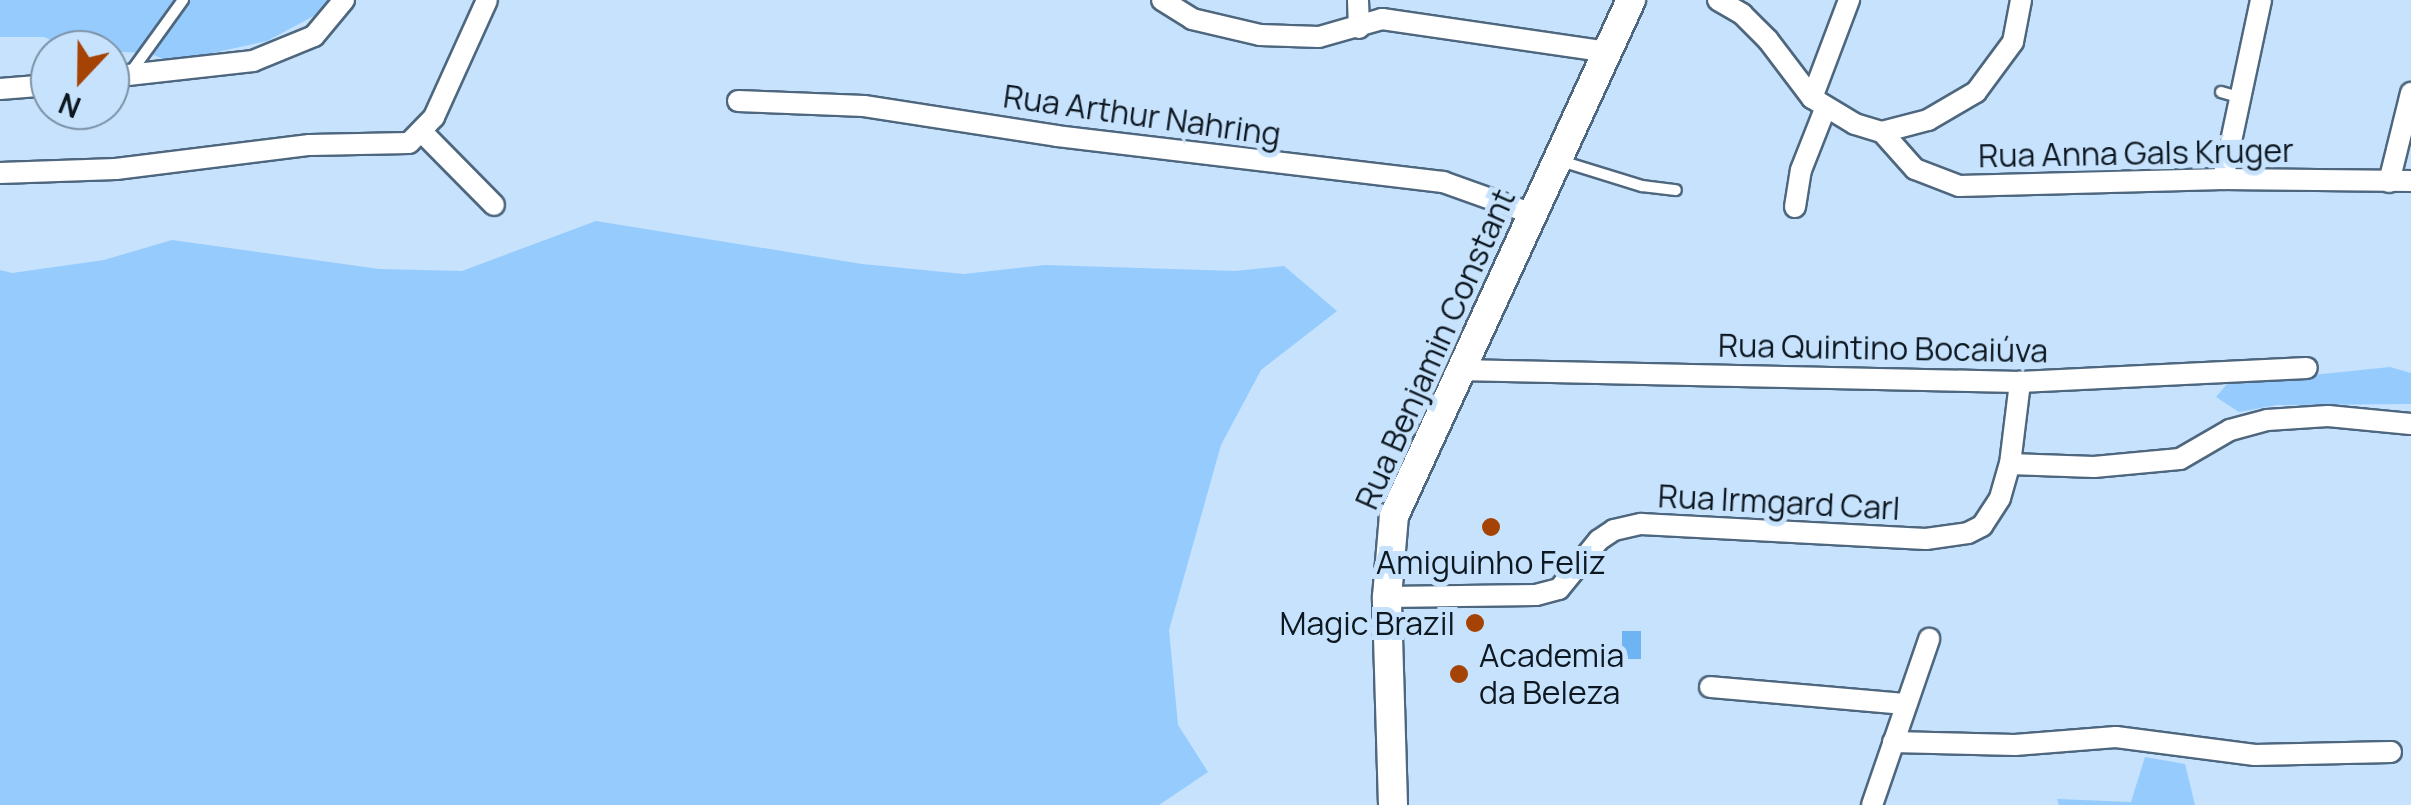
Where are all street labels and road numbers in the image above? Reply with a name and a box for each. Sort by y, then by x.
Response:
street label: Rua Arthur Nahring [1001,77,1283,153]
street label: Rua Anna Gals Kruger [1978,131,2294,175]
street label: Rua Benjamin Constant [1347,183,1523,515]
street label: Rua Quintino Bocaiúva [1718,326,2048,370]
street label: Rua Irmgard Carl [1657,476,1901,528]

